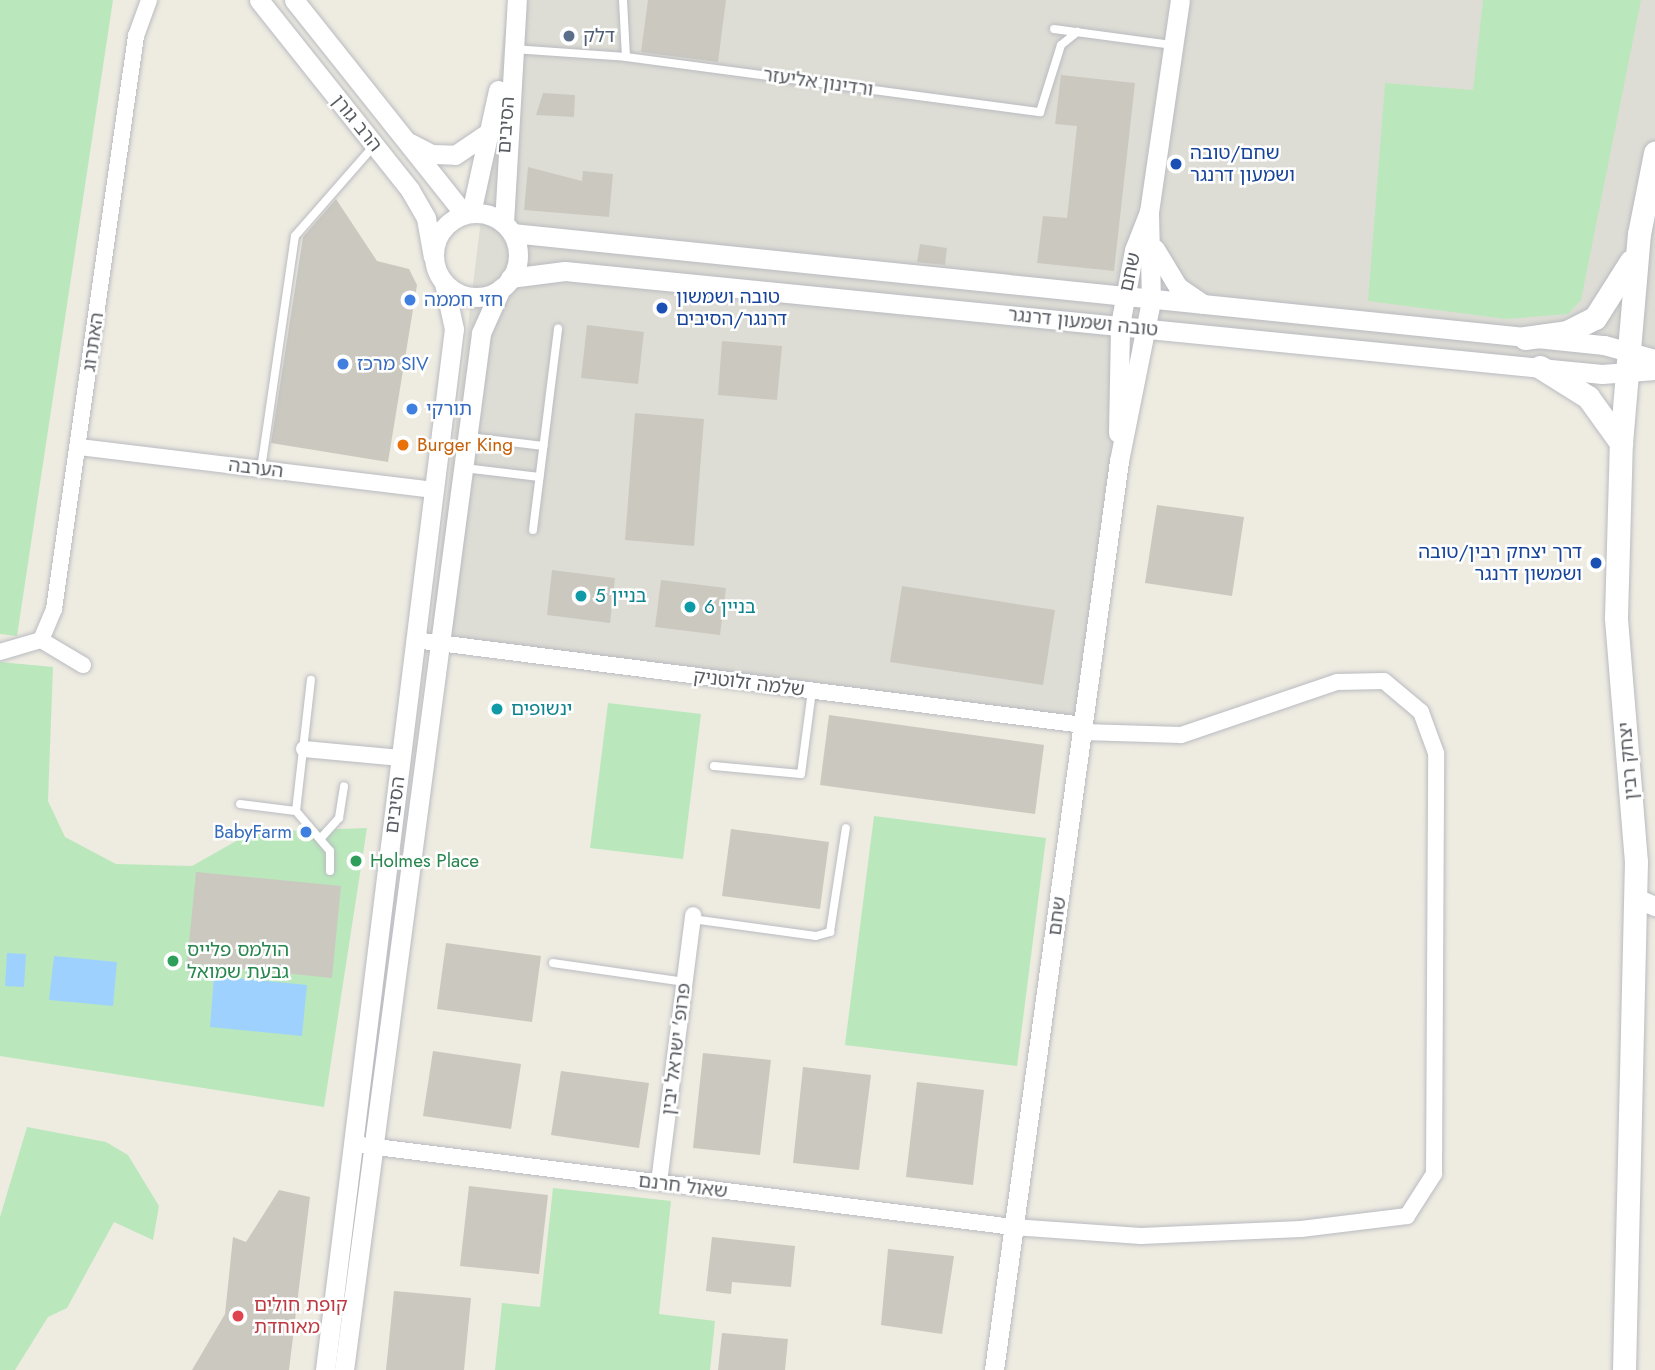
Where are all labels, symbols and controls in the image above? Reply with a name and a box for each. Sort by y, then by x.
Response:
place label: דלק [583,25,615,47]
marker: דלק [561,28,577,44]
street label: ורדינון אליעזר [761,63,875,101]
street label: הרב גורן [327,90,387,156]
street label: הסיבים [493,96,519,154]
place label: שחם/טובה ושמעון דרנגר [1190,142,1295,186]
marker: שחם/טובה ושמעון דרנגר [1168,156,1184,172]
street label: שחם [1115,250,1145,294]
place label: טובה ושמשון דרנגר/הסיבים [676,286,787,330]
place label: חזי חממה [424,289,503,311]
marker: חזי חממה [402,292,418,308]
marker: טובה ושמשון דרנגר/הסיבים [654,300,670,316]
street label: טובה ושמעון דרנגר [1007,303,1159,341]
street label: האתרוג [78,311,108,373]
place label: מרכז SIV [357,353,428,375]
marker: מרכז SIV [335,356,351,372]
place label: תורקי [426,398,472,420]
marker: תורקי [404,401,420,417]
place label: Burger King [417,434,513,456]
marker: Burger King [395,437,411,453]
street label: הערבה [227,453,285,483]
place label: דרך יצחק רבין/טובה ושמשון דרנגר [1418,541,1582,585]
marker: דרך יצחק רבין/טובה ושמשון דרנגר [1588,555,1604,571]
place label: בניין 5 [595,585,647,607]
marker: בניין 5 [573,588,589,604]
place label: בניין 6 [704,596,756,618]
marker: בניין 6 [682,599,698,615]
street label: שלמה זלוטניק [692,665,806,701]
place label: ינשופים [511,698,572,720]
marker: ינשופים [489,701,505,717]
street label: יצחק רבין [1613,721,1643,801]
street label: הסיבים [380,775,410,835]
place label: BabyFarm [214,821,292,843]
marker: BabyFarm [298,824,314,840]
place label: Holmes Place [370,850,479,872]
marker: Holmes Place [348,853,364,869]
street label: שחם [1043,895,1071,937]
place label: הולמס פלייס גבעת שמואל [187,939,289,983]
marker: הולמס פלייס גבעת שמואל [165,953,181,969]
street label: פרופ' ישראל יבין [657,982,695,1116]
street label: שאול חרנם [637,1169,729,1203]
place label: קופת חולים מאוחדת [254,1294,348,1338]
marker: קופת חולים מאוחדת [228,1306,248,1326]

